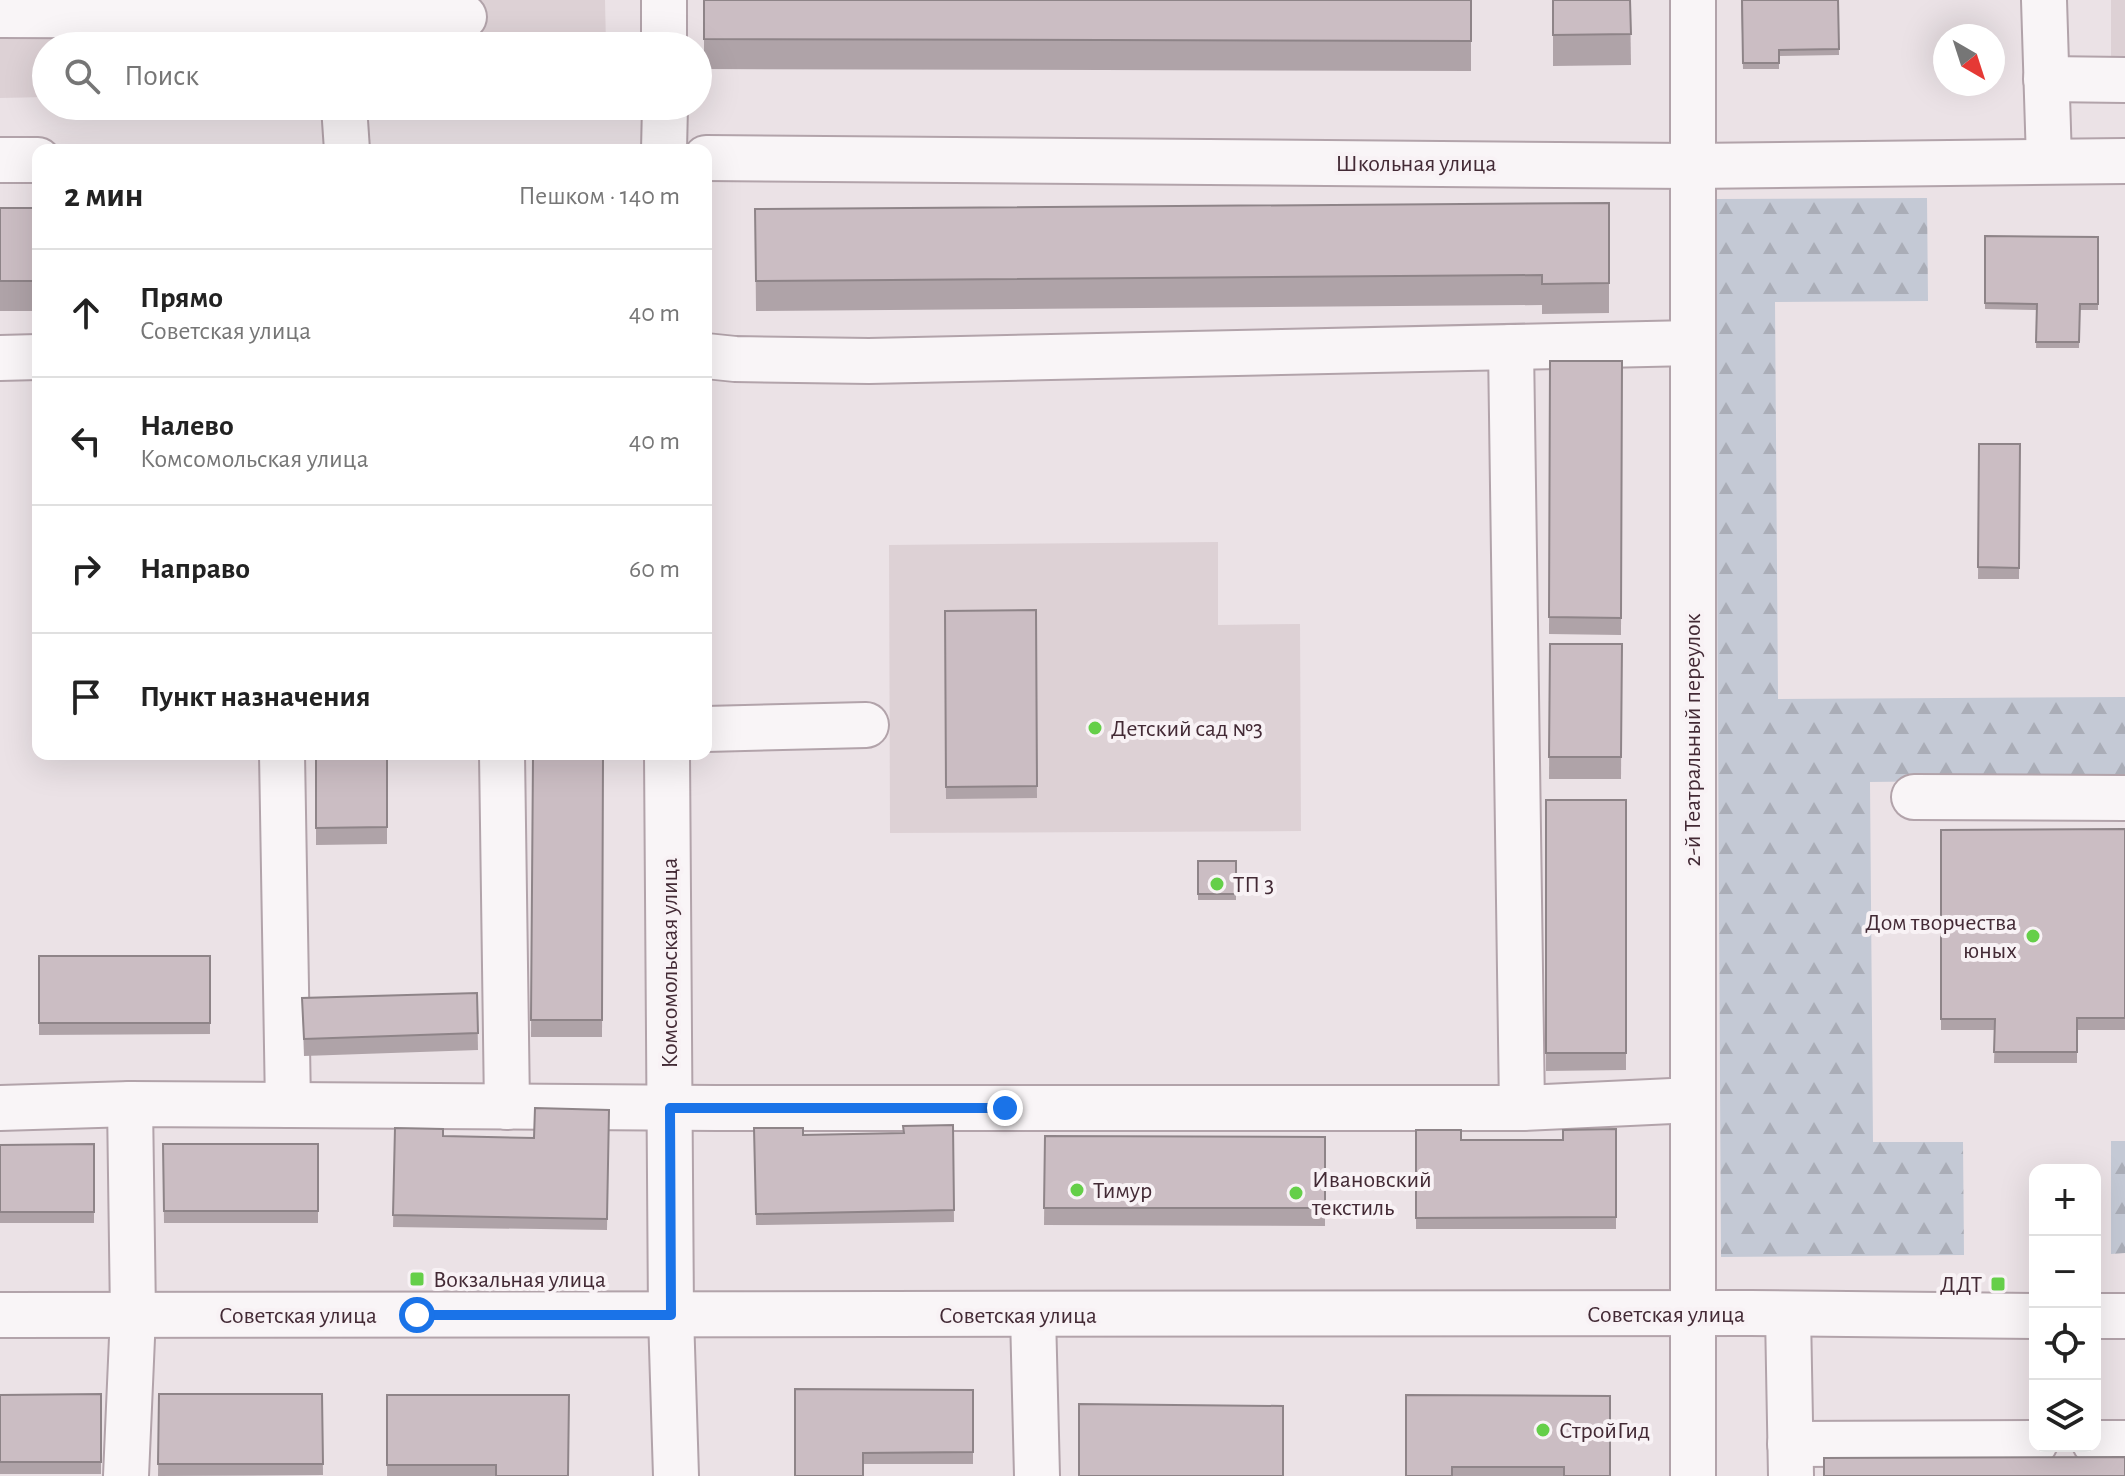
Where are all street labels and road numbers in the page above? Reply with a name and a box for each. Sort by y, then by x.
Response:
street label: Школьная улица [1336,152,1496,176]
street label: 2-й Театральный переулок [1681,613,1705,867]
street label: Комсомольская улица [658,857,682,1068]
street label: Советская улица [1587,1303,1745,1327]
street label: Советская улица [219,1304,377,1328]
street label: Советская улица [939,1304,1097,1328]

